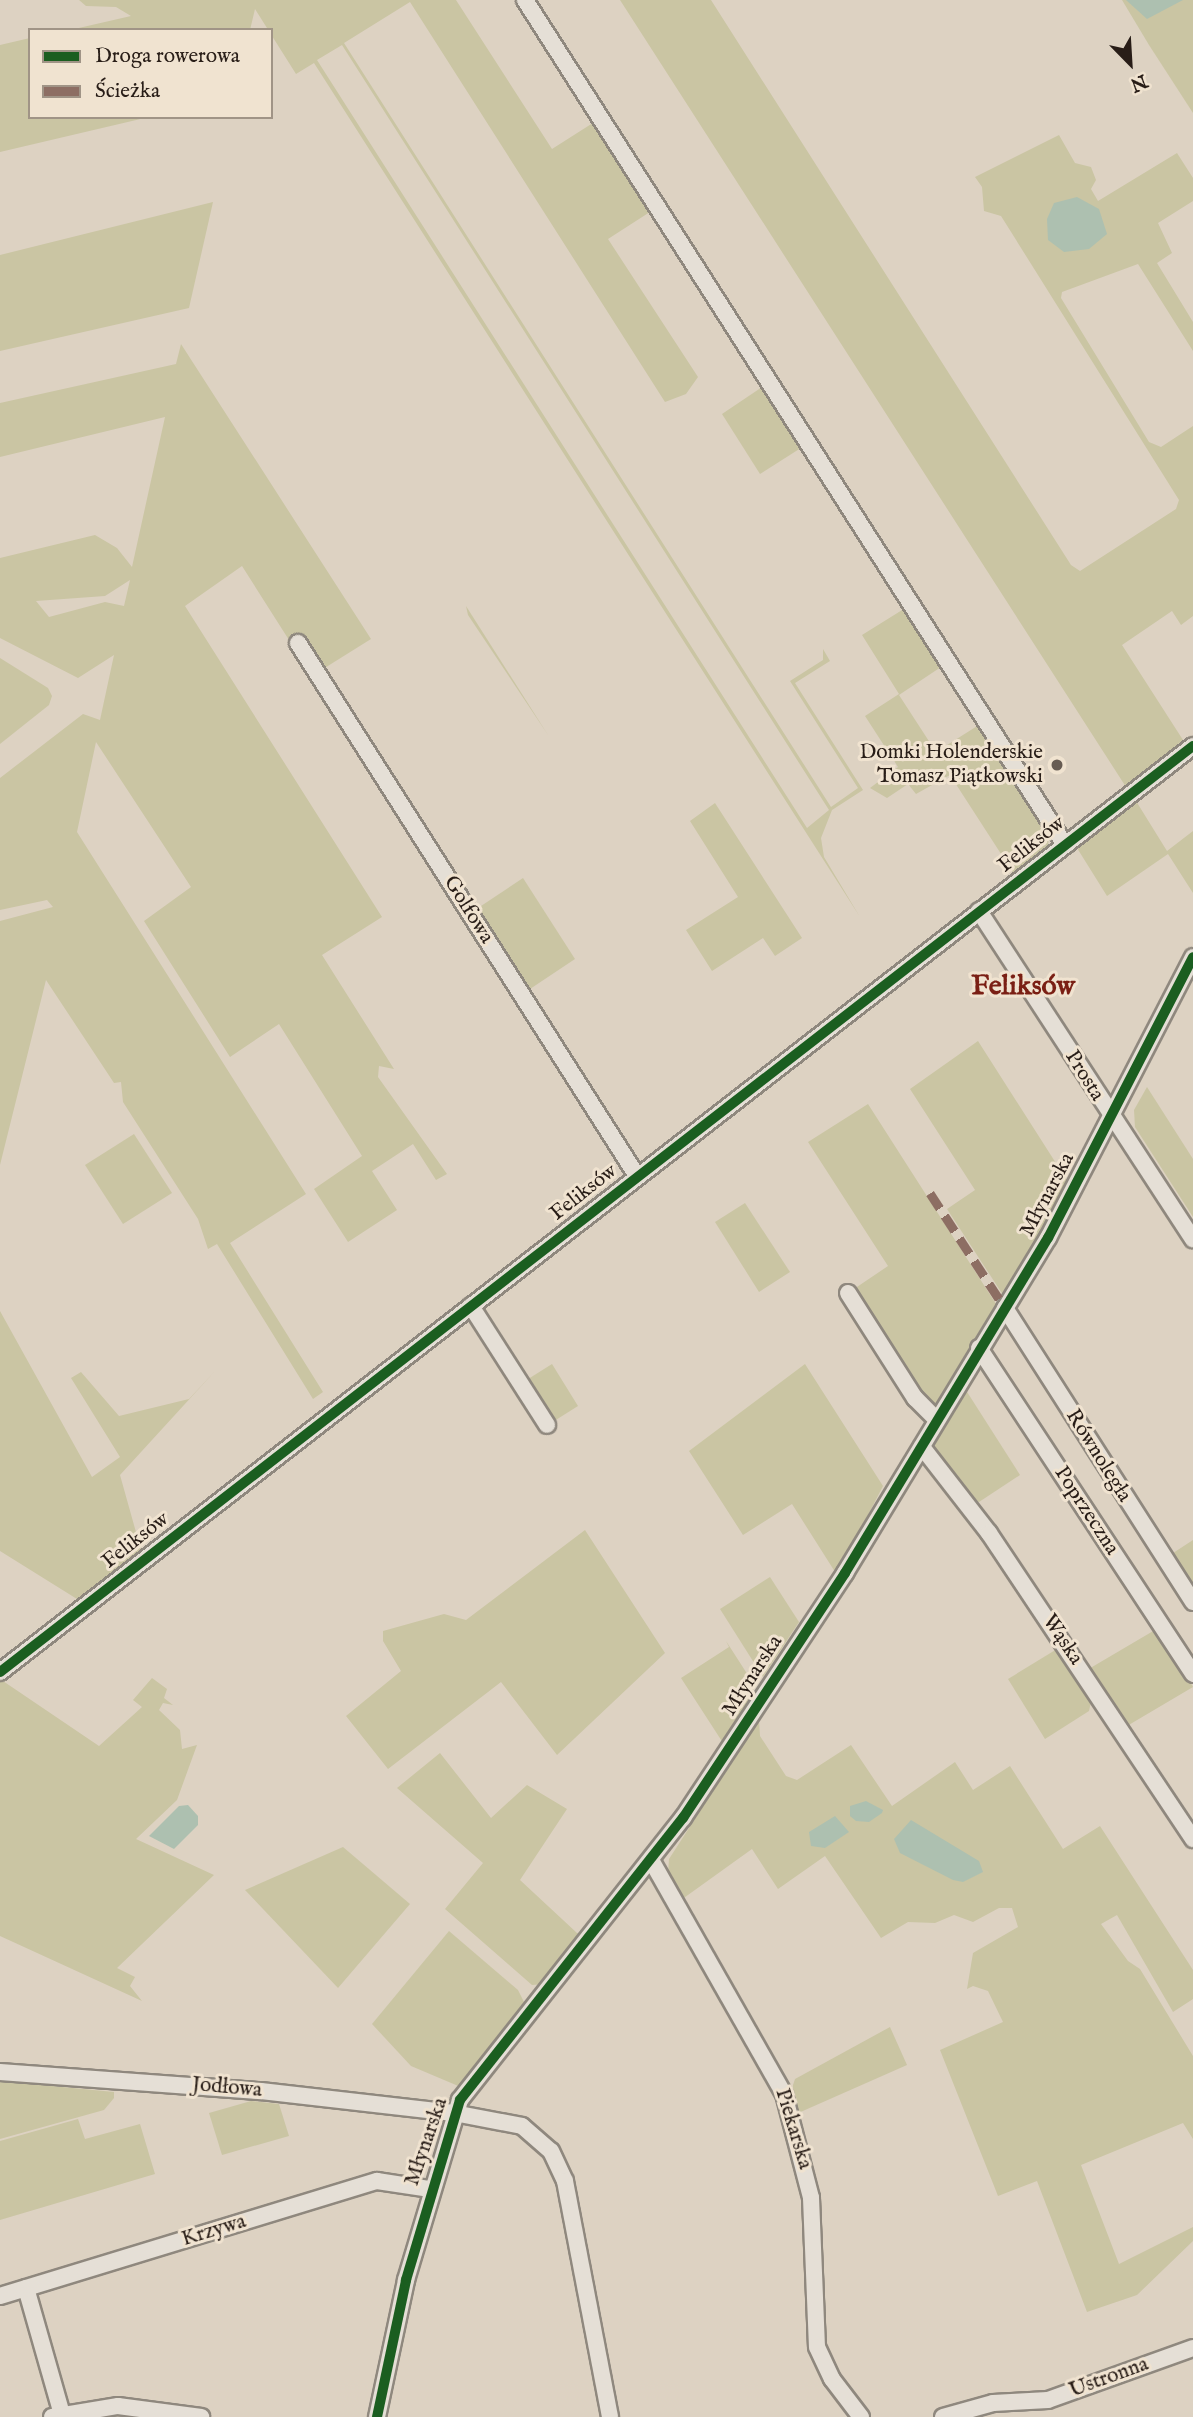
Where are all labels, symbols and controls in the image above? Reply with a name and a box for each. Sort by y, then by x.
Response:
legend [28,28,273,119]
north arrow [1095,28,1165,98]
text: Droga rowerowa [95,43,240,70]
text: N [1126,68,1151,96]
text: Ścieżka [95,78,160,105]
place label: Domki Holenderskie Tomasz Piątkowski [859,740,1043,790]
marker: Domki Holenderskie Tomasz Piątkowski [1049,757,1065,773]
street label: Feliksów [994,811,1070,879]
street label: Golfowa [437,871,499,949]
district label: Feliksów [971,970,1075,1004]
street label: Prosta [1059,1046,1109,1106]
street label: Młynarska [1015,1149,1081,1241]
street label: Feliksów [546,1159,622,1227]
street label: Równoległa [1060,1405,1136,1507]
street label: Poprzeczna [1048,1462,1124,1560]
street label: Feliksów [98,1507,174,1575]
street label: Wąska [1036,1610,1088,1670]
street label: Młynarska [717,1631,789,1721]
street label: Jodłowa [191,2072,263,2104]
street label: Piekarska [769,2086,817,2172]
street label: Młynarska [400,2095,454,2189]
street label: Krzywa [179,2209,249,2253]
street label: Ustronna [1066,2352,1152,2404]

